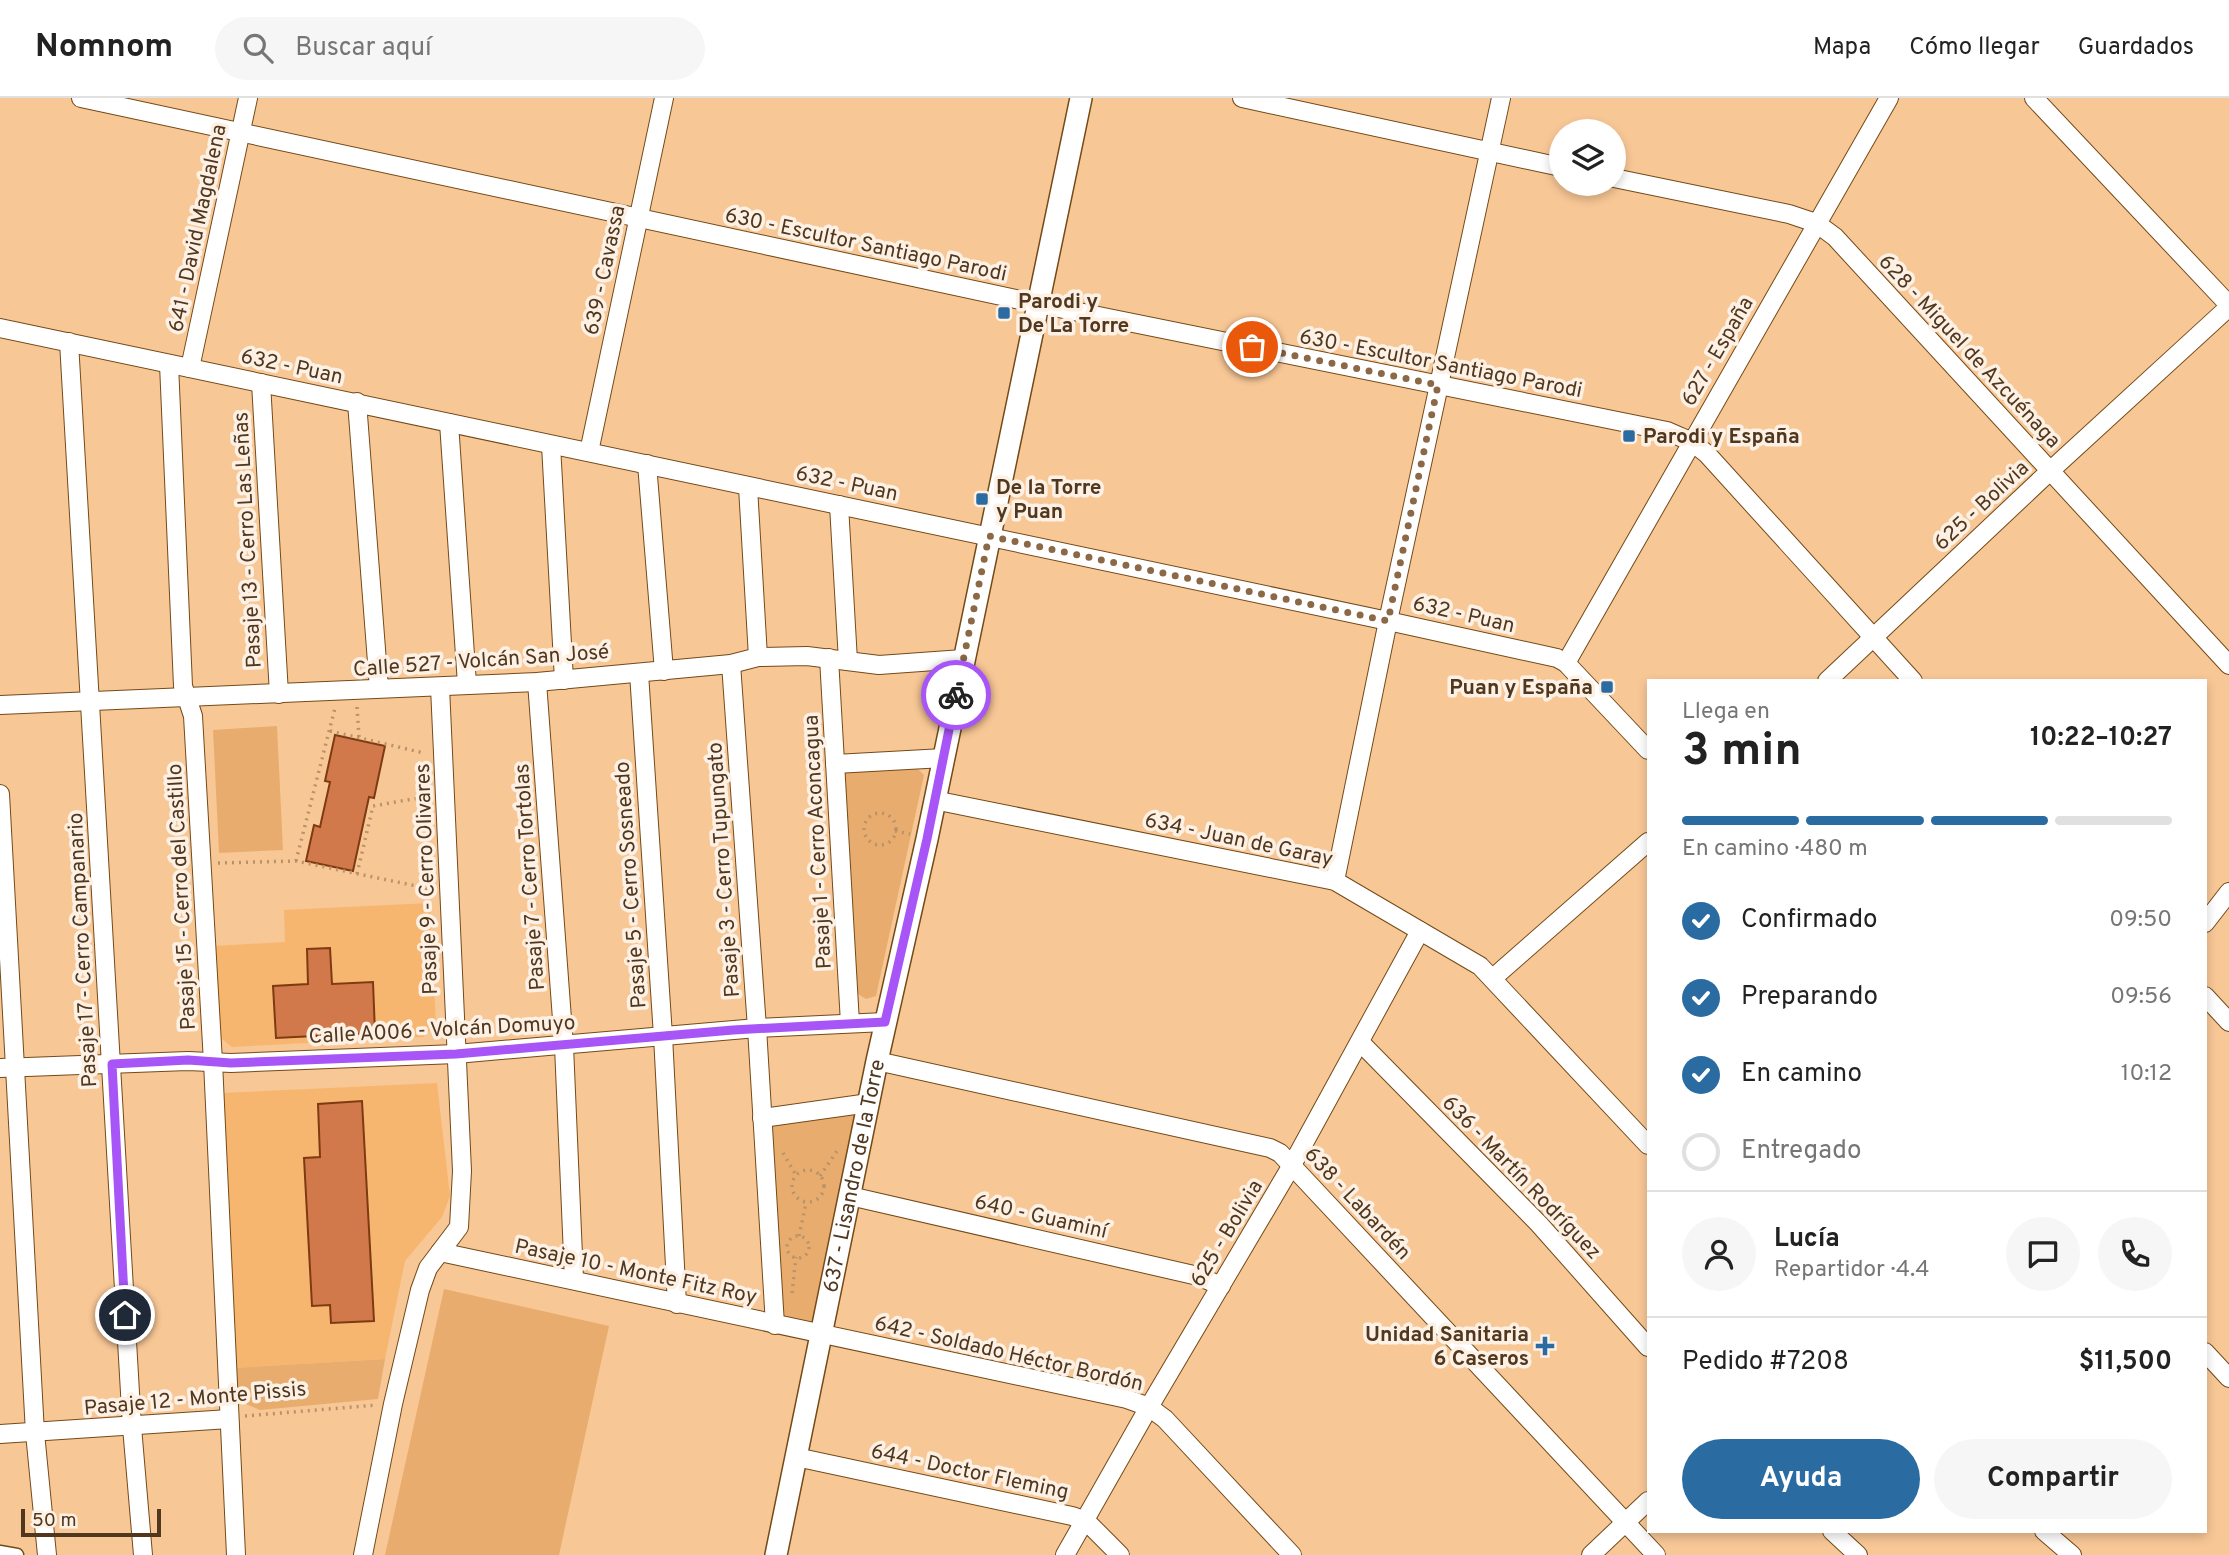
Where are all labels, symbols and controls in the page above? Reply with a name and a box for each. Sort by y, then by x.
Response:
search box [215,17,705,80]
text: Nomnom [35,27,173,69]
icon: search [239,29,277,67]
text: Buscar aquí [295,32,432,65]
text: Mapa [1813,33,1871,63]
text: Cómo llegar [1909,33,2040,63]
text: Guardados [2078,33,2194,63]
map controls [1549,119,1626,196]
button: layers [1549,119,1626,196]
street label: 641 - David Magdalena [163,122,234,335]
street label: 630 - Escultor Santiago Parodi [722,202,1009,289]
street label: 639 - Cavassa [579,203,632,338]
street label: 628 - Miguel de Azcuénaga [1872,249,2066,455]
place label: Parodi y De La Torre [1018,289,1129,340]
street label: 627 - España [1676,292,1760,411]
marker: Parodi y De La Torre [996,305,1012,321]
pin [1222,317,1282,377]
street label: 630 - Escultor Santiago Parodi [1297,324,1584,405]
icon: bag [1233,328,1271,366]
street label: 632 - Puan [238,343,345,391]
street label: Pasaje 13 - Cerro Las Leñas [228,411,269,669]
place label: Parodi y España [1643,424,1800,451]
marker: Parodi y España [1621,428,1637,444]
street label: 625 - Bolivia [1929,455,2035,557]
street label: 632 - Puan [793,460,900,508]
place label: De la Torre y Puan [996,475,1102,526]
marker: De la Torre y Puan [974,491,990,507]
street label: 632 - Puan [1410,591,1517,640]
street label: Calle 527 - Volcán San José [352,639,610,684]
courier [921,660,991,730]
place label: Puan y España [1449,675,1593,702]
icon: bike [937,676,975,714]
marker: Puan y España [1599,679,1615,695]
text: Llega en [1682,698,1770,727]
street label: Pasaje 1 - Cerro Aconcagua [798,714,839,970]
text: 10:22–10:27 [2030,722,2172,755]
text: 3 min [1682,723,1802,782]
street label: Pasaje 3 - Cerro Tupungato [702,741,747,998]
street label: Pasaje 5 - Cerro Sosneado [609,761,654,1009]
street label: Pasaje 15 - Cerro del Castillo [162,763,203,1031]
street label: Pasaje 9 - Cerro Olivares [410,763,445,995]
street label: Pasaje 7 - Cerro Tortolas [509,763,552,991]
street label: 634 - Juan de Garay [1142,807,1335,874]
street label: Pasaje 17 - Cerro Campanario [63,812,104,1088]
text: En camino · 480 m [1682,835,1868,864]
icon: check [1682,902,1720,940]
text: Confirmado [1741,904,1878,937]
text: 09:50 [2109,906,2172,935]
icon: check [1682,979,1720,1017]
text: Preparando [1741,981,1878,1014]
text: 09:56 [2110,983,2172,1012]
street label: Calle A006 - Volcán Domuyo [308,1010,576,1051]
icon: check [1682,1056,1720,1094]
street label: 637 - Lisandro de la Torre [818,1057,892,1295]
text: En camino [1741,1058,1862,1091]
text: 10:12 [2121,1060,2172,1089]
street label: 636 - Martín Rodríguez [1435,1090,1606,1266]
text: Entregado [1741,1135,1861,1168]
street label: 638 - Labardén [1298,1142,1416,1266]
street label: 625 - Bolivia [1185,1175,1270,1292]
street label: 640 - Guaminí [972,1189,1111,1246]
button: person [1682,1217,1756,1291]
button: chat [2006,1217,2080,1291]
button: phone [2098,1217,2172,1291]
text: Lucía [1774,1223,1840,1256]
street label: Pasaje 10 - Monte Fitz Roy [512,1234,759,1311]
text: Repartidor · 4.4 [1774,1256,1930,1285]
pin [95,1285,155,1345]
icon: home [106,1296,144,1334]
street label: 642 - Soldado Héctor Bordón [872,1310,1146,1399]
place label: Unidad Sanitaria 6 Caseros [1365,1322,1529,1373]
marker: Unidad Sanitaria 6 Caseros [1535,1336,1555,1356]
text: Pedido #7208 [1682,1346,1849,1379]
text: $11,500 [2079,1346,2172,1379]
street label: Pasaje 12 - Monte Pissis [83,1376,307,1423]
street label: 644 - Doctor Fleming [868,1438,1071,1507]
button: Ayuda [1682,1439,1920,1519]
button: Compartir [1934,1439,2172,1519]
scale bar [21,1506,161,1538]
text: 50 m [32,1509,77,1533]

